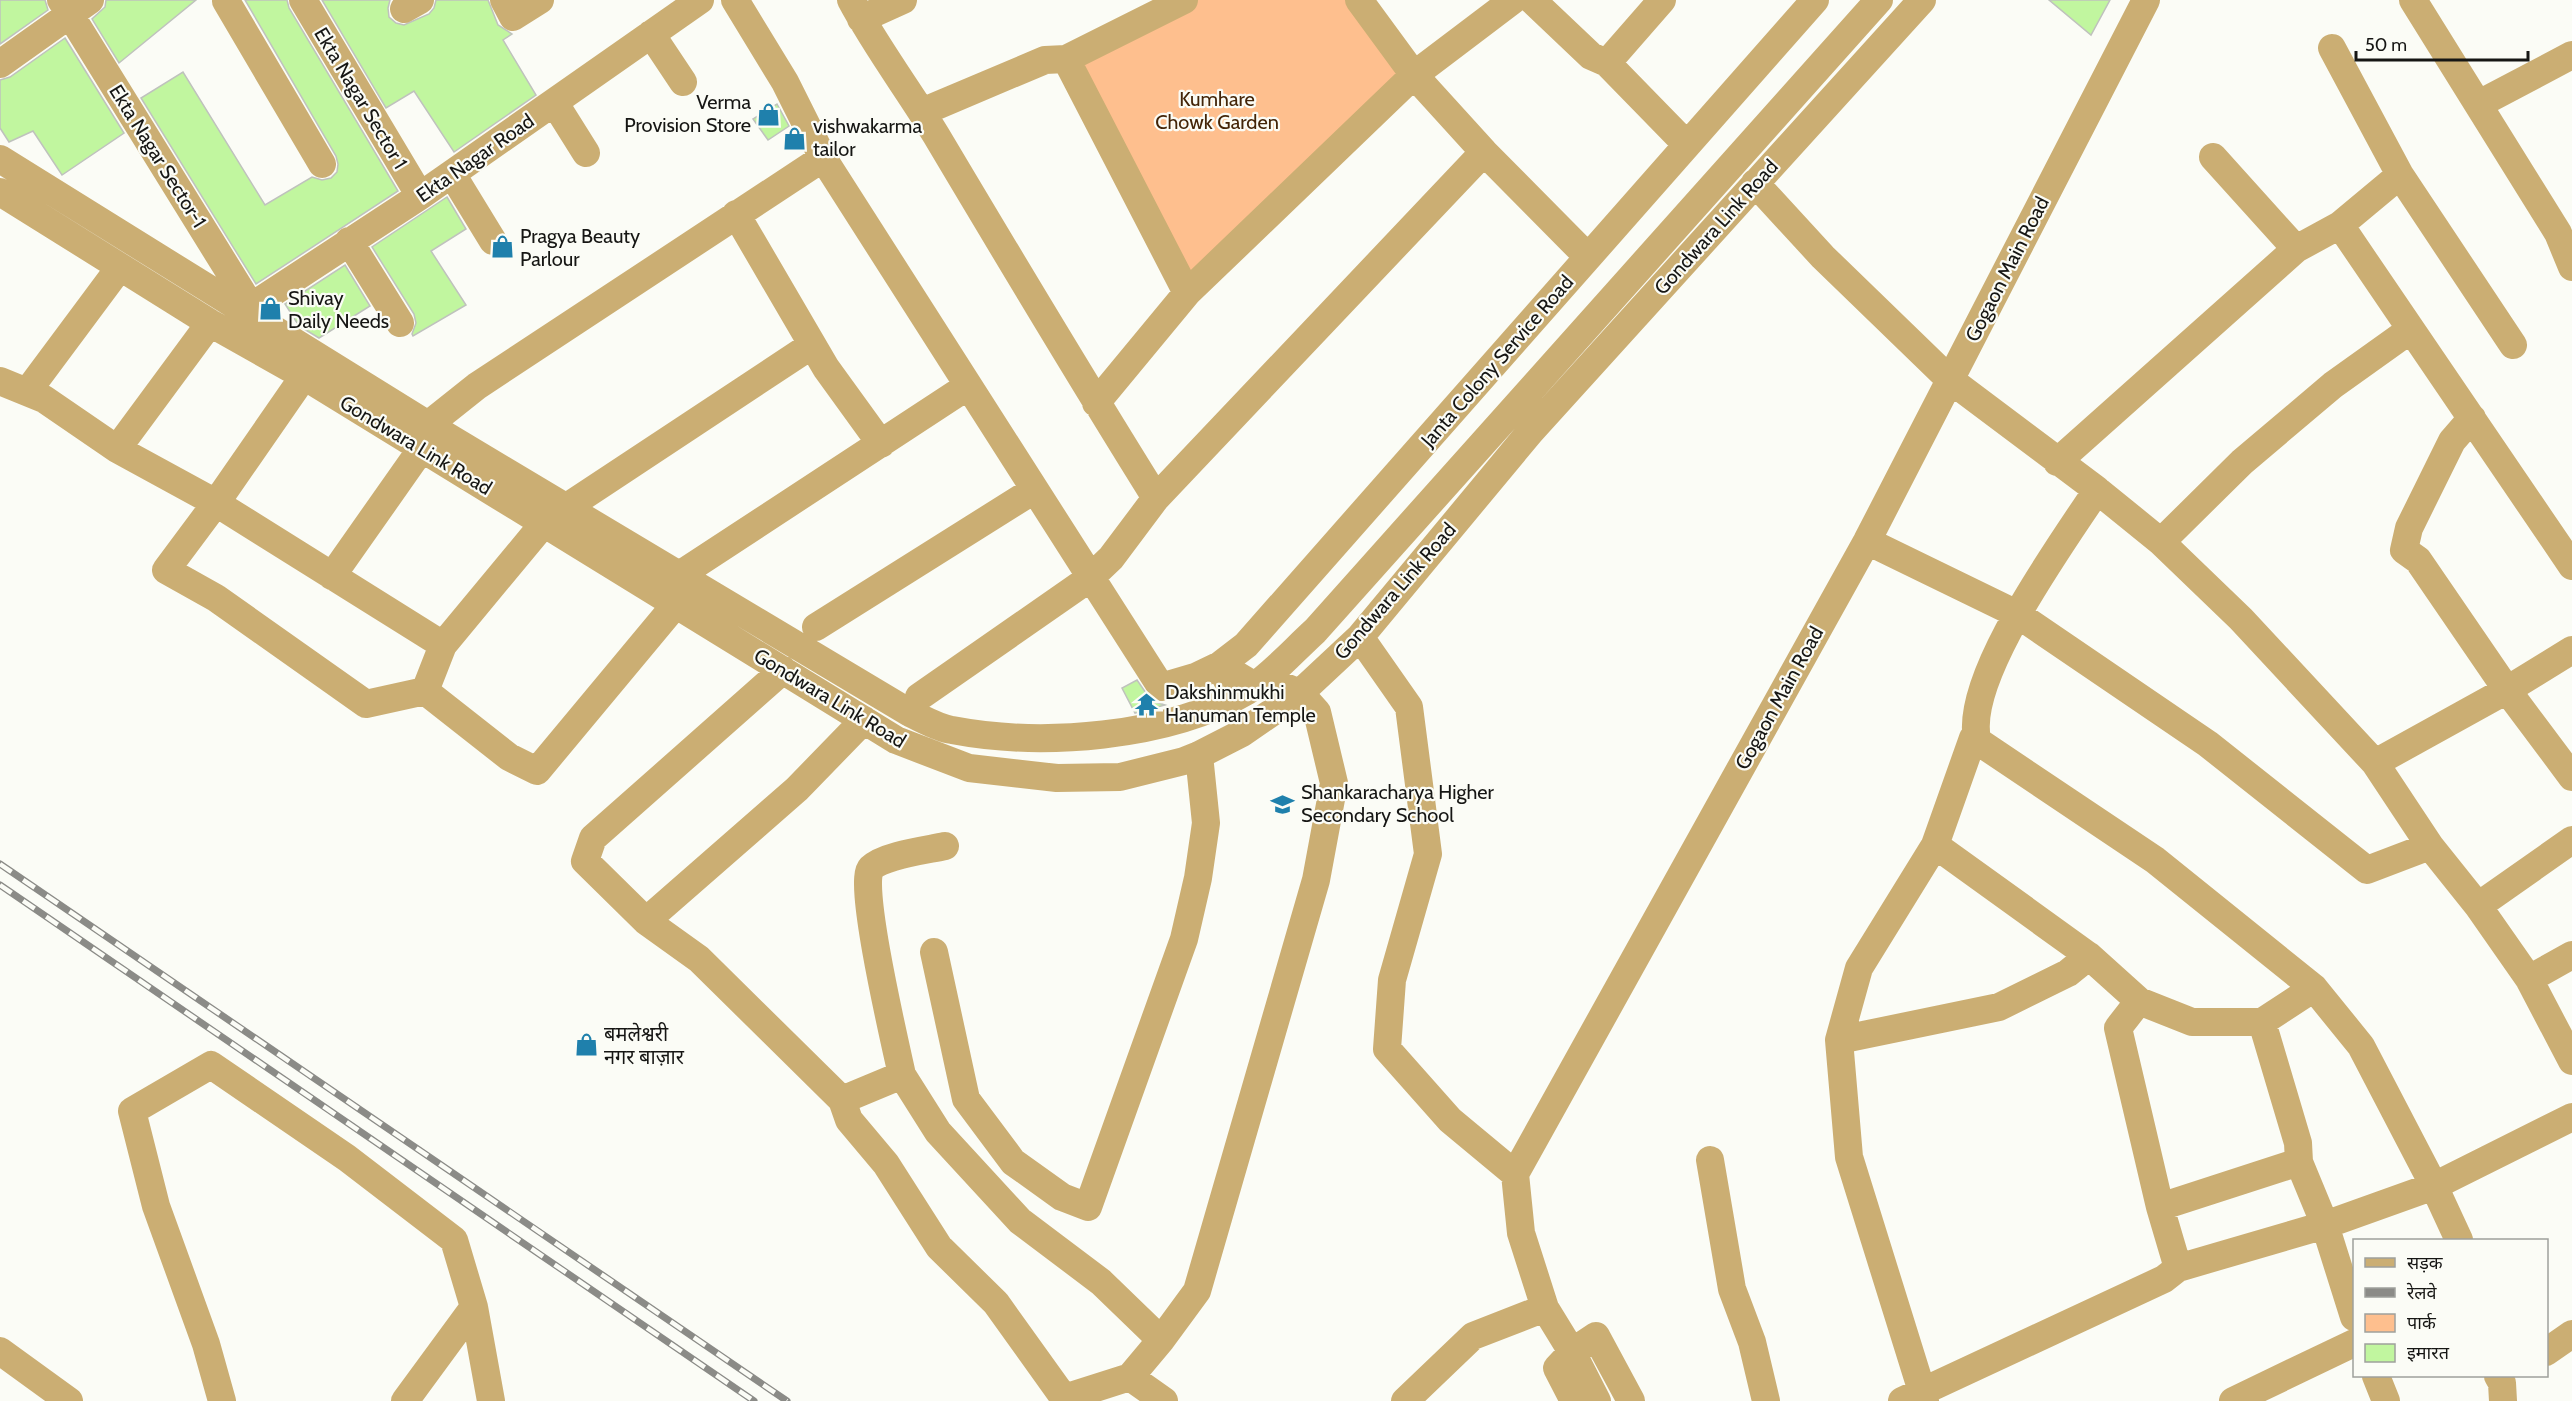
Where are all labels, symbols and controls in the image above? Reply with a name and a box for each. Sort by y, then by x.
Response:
street label: Ekta Nagar Sector 1 [309,23,413,173]
scale bar [2356,24,2528,62]
text: 50 m [2365,34,2407,56]
street label: Ekta Nagar Sector-1 [104,80,212,232]
park label: Kumhare Chowk Garden [1155,87,1279,134]
place label: Verma Provision Store [624,90,751,137]
shop icon: Verma Provision Store [756,101,782,127]
street label: Ekta Nagar Road [412,109,538,207]
place label: vishwakarma tailor [813,114,922,161]
shop icon: vishwakarma tailor [782,125,808,151]
street label: Gondwara Link Road [1649,155,1783,299]
street label: Gogaon Main Road [1960,192,2054,346]
place label: Pragya Beauty Parlour [520,224,640,271]
shop icon: Pragya Beauty Parlour [489,234,515,260]
street label: Janta Colony Service Road [1415,270,1578,453]
place label: Shivay Daily Needs [288,286,389,333]
shop icon: Shivay Daily Needs [257,296,283,322]
street label: Gondwara Link Road [336,390,496,500]
street label: Gondwara Link Road [1329,518,1461,664]
street label: Gogaon Main Road [1730,622,1828,774]
street label: Gondwara Link Road [750,643,910,753]
place label: Dakshinmukhi Hanuman Temple [1165,680,1316,727]
temple icon: Dakshinmukhi Hanuman Temple [1134,691,1160,717]
place label: Shankaracharya Higher Secondary School [1301,780,1495,827]
school or university icon: Shankaracharya Higher Secondary School [1270,791,1296,817]
place label: बमलेश्वरी नगर बाज़ार [604,1022,685,1069]
shop icon: बमलेश्वरी नगर बाज़ार [573,1032,599,1058]
legend [2353,1239,2548,1377]
text: सड़क [2407,1252,2444,1274]
text: रेलवे [2406,1282,2438,1304]
text: पार्क [2407,1312,2437,1334]
text: इमारत [2407,1342,2450,1364]

